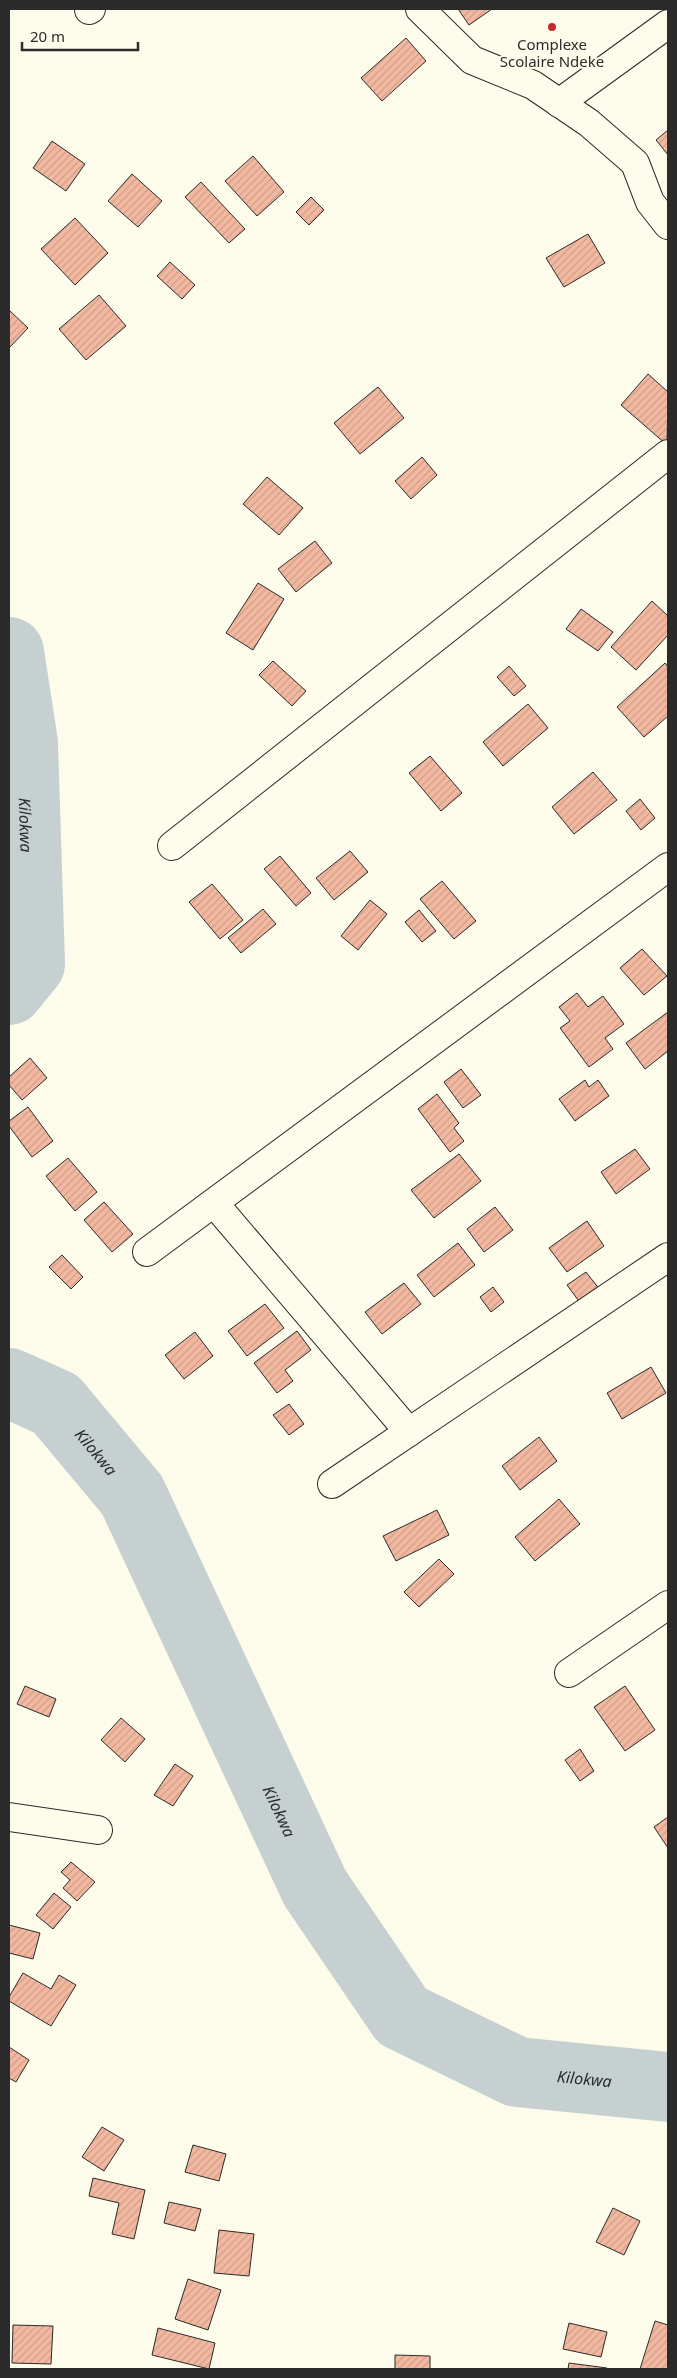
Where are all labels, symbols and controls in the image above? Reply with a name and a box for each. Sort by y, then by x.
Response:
scale bar [22,20,139,52]
marker: Complexe Scolaire Ndeke [546,21,558,33]
text: 20 m [30,26,65,46]
place label: Complexe Scolaire Ndeke [500,34,604,71]
water label: Kilokwa [14,797,37,853]
water label: Kilokwa [70,1424,122,1480]
water label: Kilokwa [258,1782,301,1841]
water label: Kilokwa [556,2065,613,2092]

